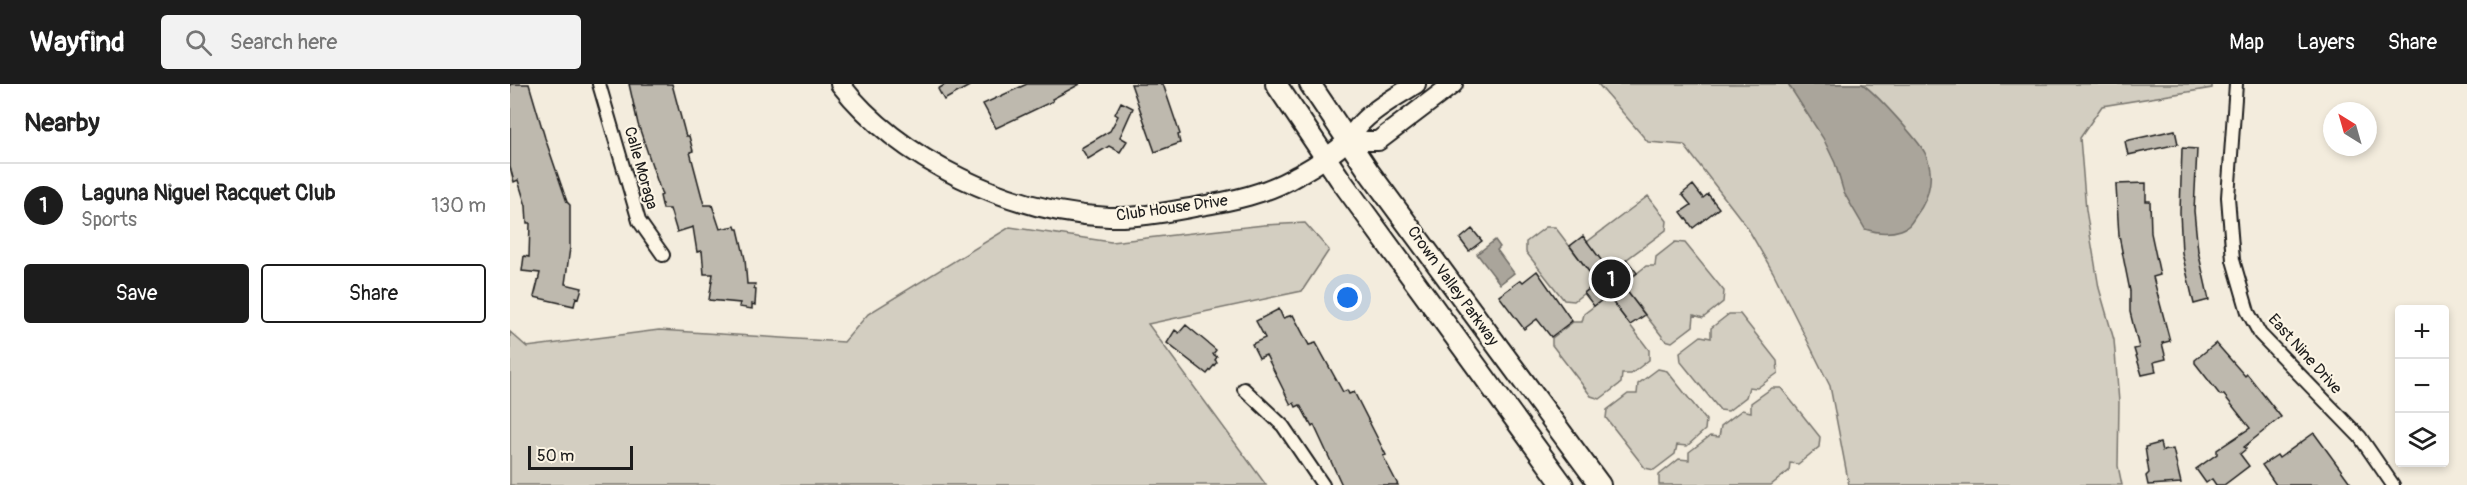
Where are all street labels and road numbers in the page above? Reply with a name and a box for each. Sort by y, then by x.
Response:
street label: Calle Moraga [620,124,662,212]
street label: Club House Drive [1115,190,1229,226]
street label: Crown Valley Parkway [1403,222,1503,350]
street label: East Nine Drive [2264,310,2346,398]

